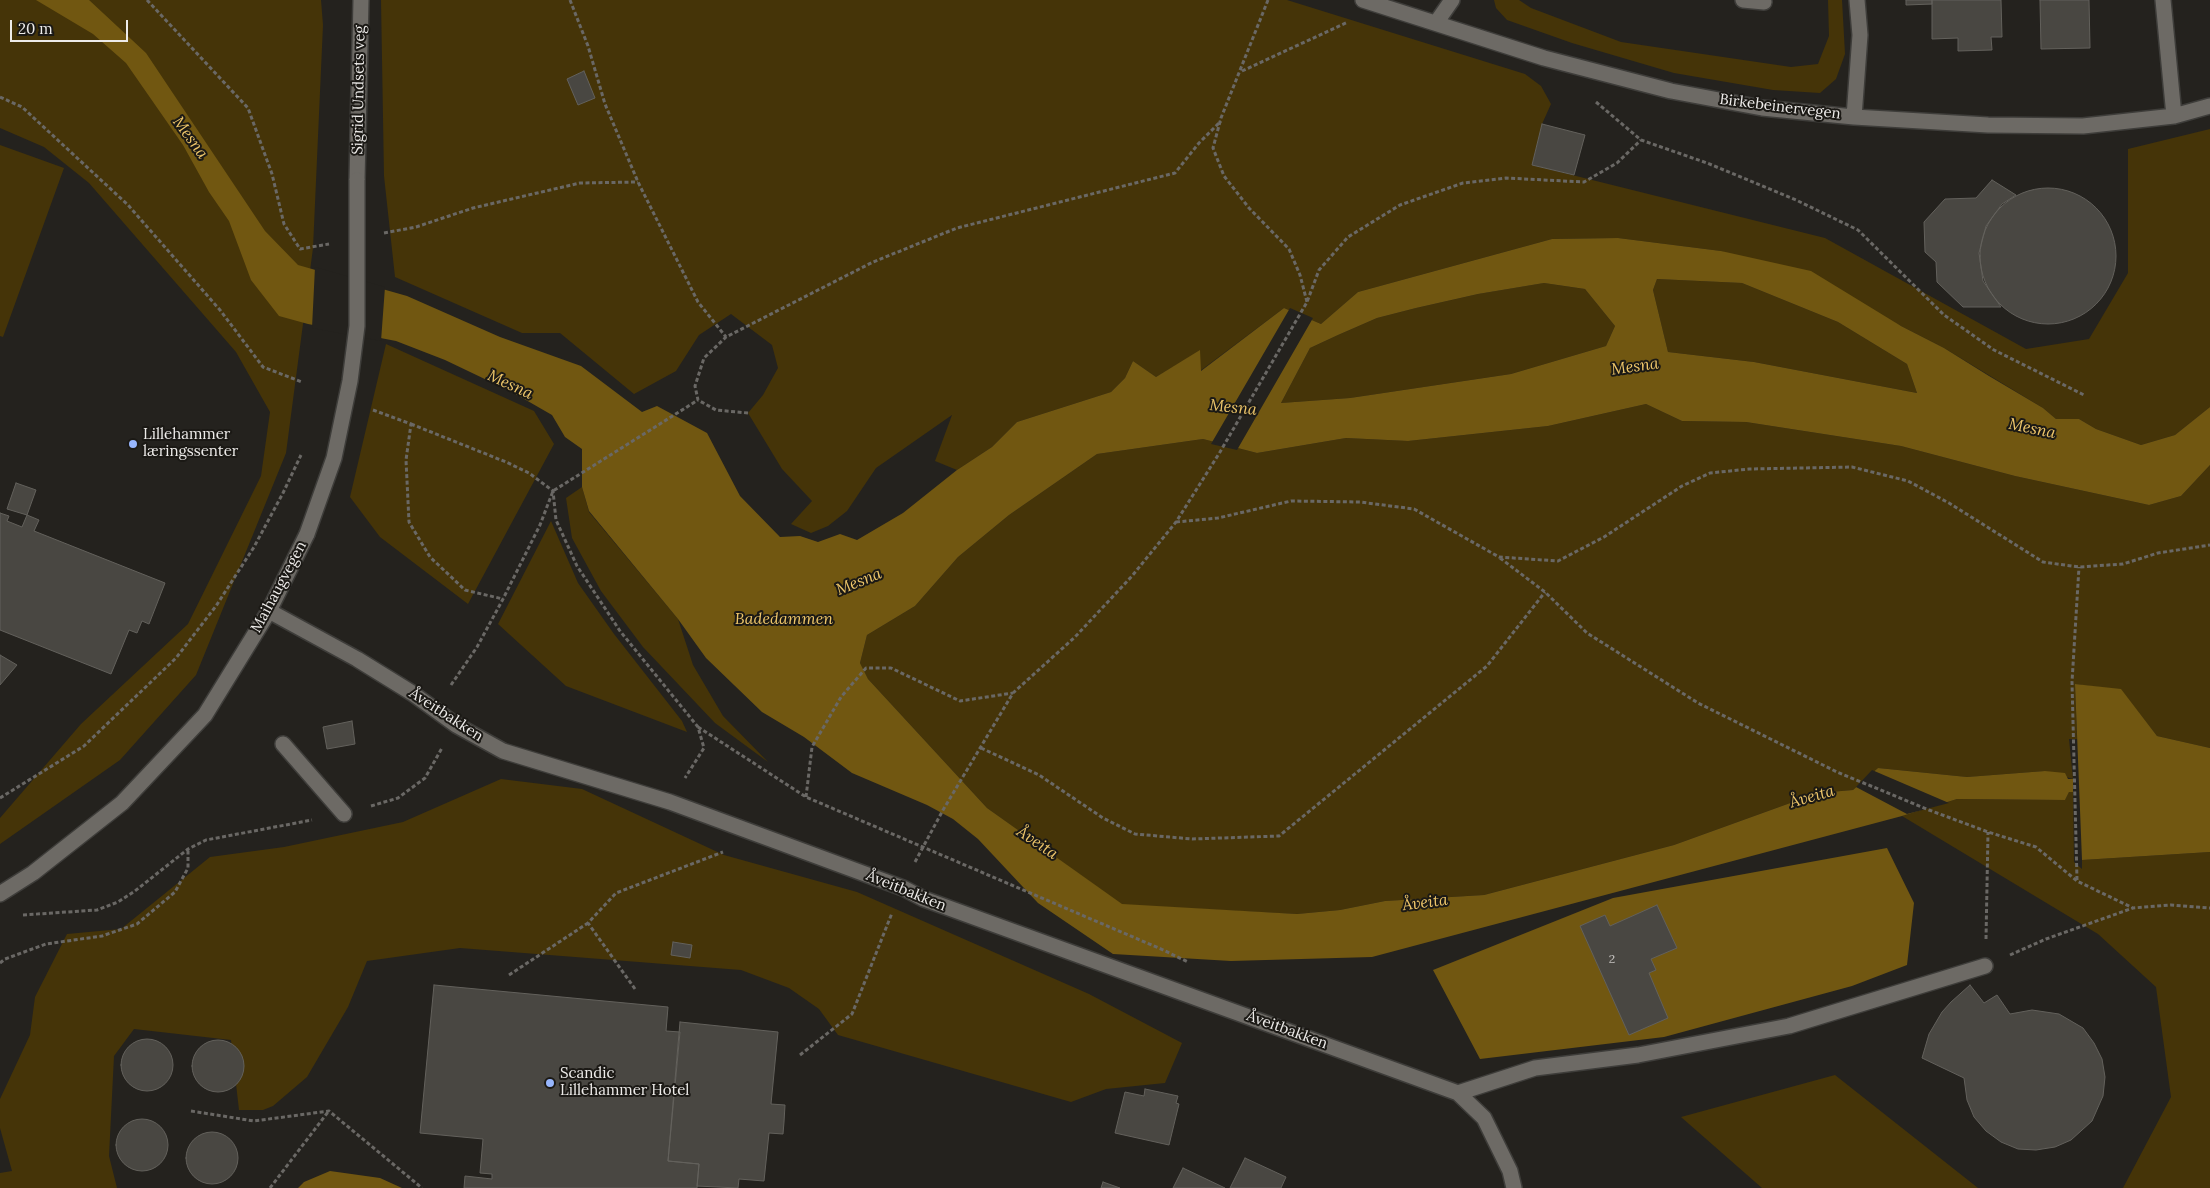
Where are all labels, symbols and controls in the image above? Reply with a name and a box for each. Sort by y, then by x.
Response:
scale bar [12,10,130,42]
text: 20 m [18,19,53,38]
street label: Sigrid Undsets veg [349,25,369,155]
street label: Birkebeinervegen [1718,91,1842,123]
water label: Mesna [168,113,212,163]
water label: Mesna [1610,354,1660,380]
water label: Mesna [484,366,536,404]
water label: Mesna [1208,396,1258,420]
water label: Mesna [2007,415,2057,443]
place label: Lillehammer læringssenter [143,426,238,461]
marker: Lillehammer læringssenter [127,438,139,450]
street label: Maihaugvegen [247,538,311,636]
water label: Mesna [833,564,885,600]
water label: Badedammen [735,609,833,629]
street label: Åveitbakken [406,684,486,746]
water label: Åveita [1787,781,1837,813]
water label: Åveita [1013,822,1061,864]
street label: Åveitbakken [863,867,949,915]
water label: Åveita [1401,891,1449,915]
house number: 2 [1609,953,1615,967]
street label: Åveitbakken [1244,1007,1330,1053]
place label: Scandic Lillehammer Hotel [560,1065,689,1100]
marker: Scandic Lillehammer Hotel [544,1077,556,1089]

